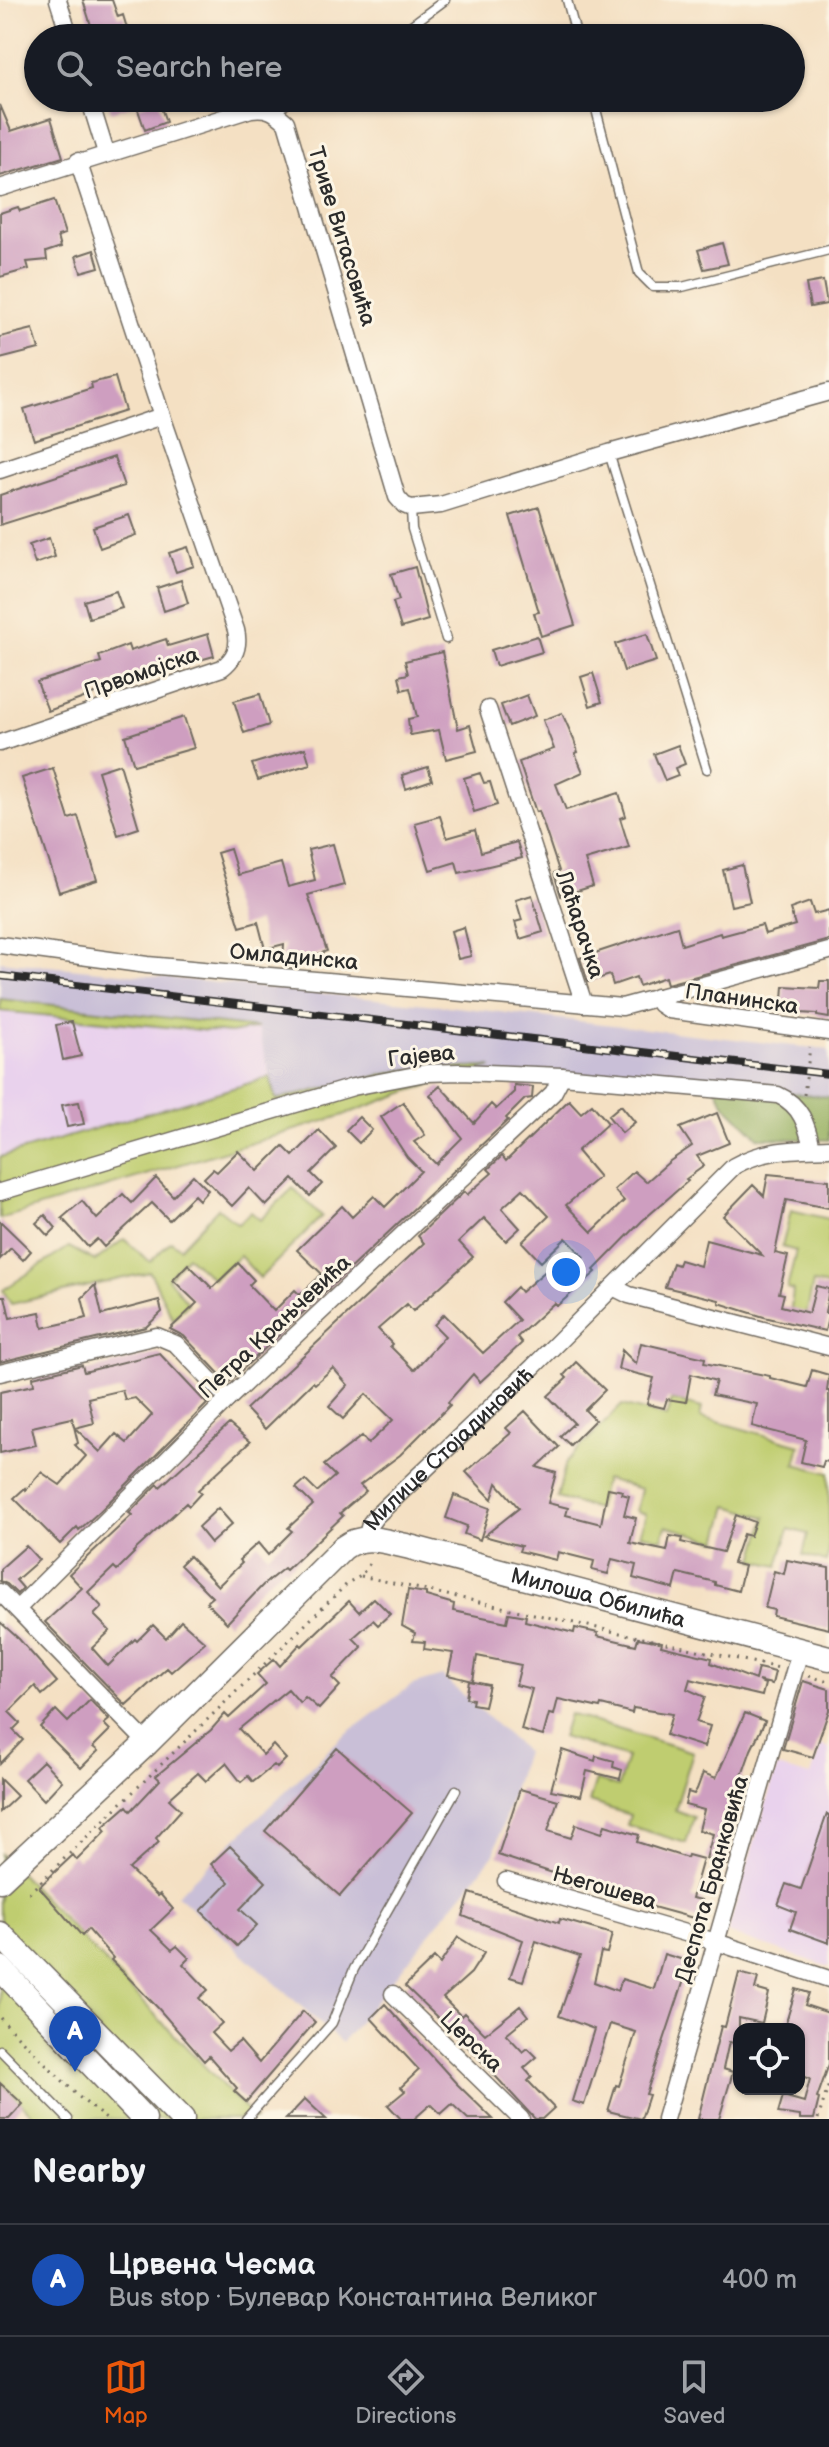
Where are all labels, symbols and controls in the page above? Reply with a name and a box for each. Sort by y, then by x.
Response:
search box [24,24,805,112]
icon: search [52,46,96,90]
text: Search here [116,50,282,86]
street label: Триве Витасовића [301,143,382,329]
street label: Првомајска [81,641,202,706]
street label: Лаћарачка [549,866,610,982]
street label: Омладинска [228,938,359,977]
street label: Планинска [683,978,800,1021]
street label: Гајева [386,1040,456,1073]
street label: Петра Крањчевића [193,1250,357,1405]
your location [546,1252,586,1292]
street label: Милице Стојадиновић [358,1362,539,1536]
street label: Милоша Обилића [508,1562,688,1634]
street label: Деспота Бранковића [670,1772,755,1986]
street label: Његошева [550,1861,660,1916]
pin: A [49,2006,101,2072]
street label: Церска [434,2006,508,2078]
map controls [733,2023,805,2095]
button: locate [733,2023,805,2095]
text: Nearby [32,2151,146,2192]
text: Црвена Чесма [108,2247,315,2283]
text: A [50,2265,66,2296]
text: 400 m [722,2265,797,2296]
text: Bus stop · Булевар Константина Великог [108,2283,598,2314]
tab: Map [104,2355,148,2430]
tab: Directions [355,2355,456,2430]
tab: Saved [664,2355,725,2430]

